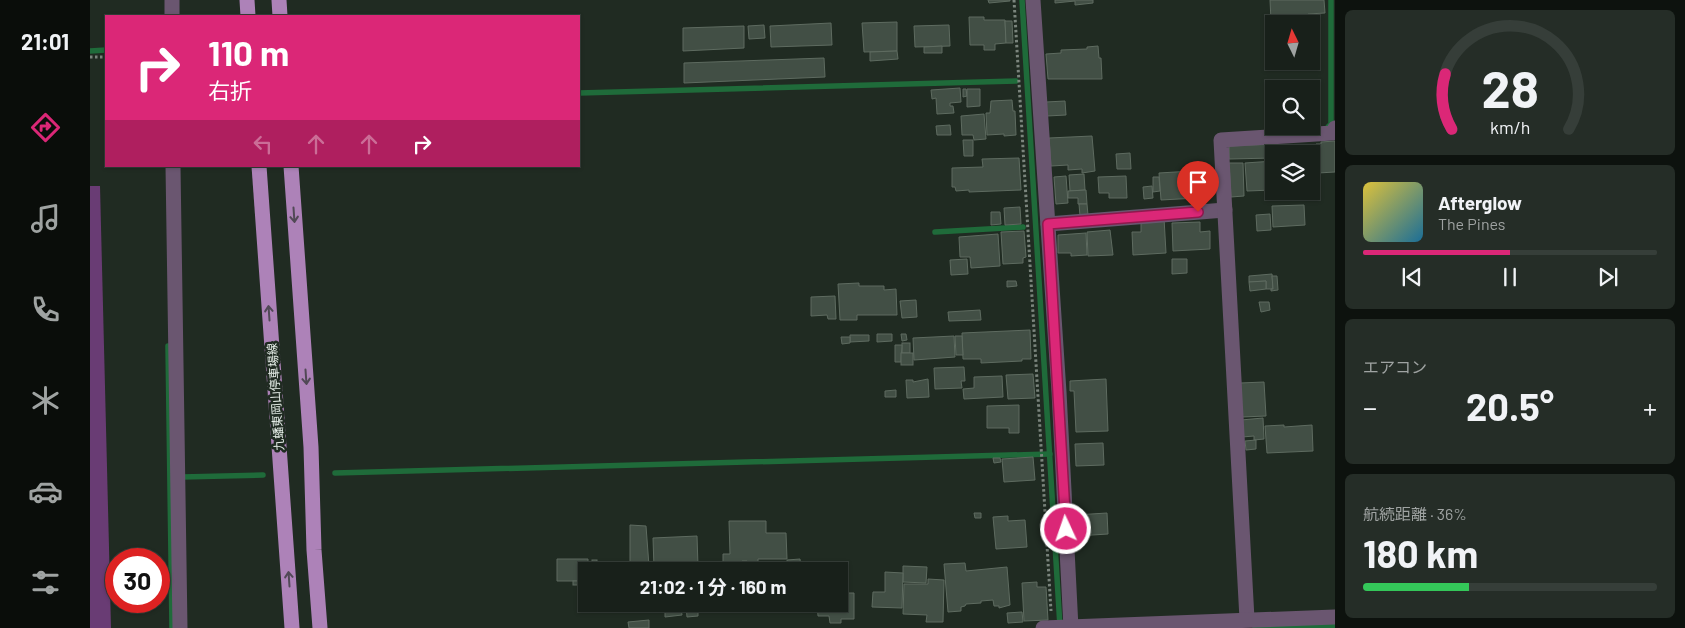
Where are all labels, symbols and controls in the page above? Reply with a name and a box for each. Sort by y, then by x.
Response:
north arrow [1265,15,1320,70]
map controls [1265,15,1320,200]
text: 21:01 [21,28,69,54]
text: 110 m [208,31,289,73]
icon: right [125,35,190,100]
text: 28 [1481,56,1539,118]
text: 右折 [208,77,252,103]
button: search [1265,80,1320,135]
icon: directions [28,110,63,145]
text: km/h [1490,116,1530,138]
icon: left [249,130,277,158]
icon: ahead [302,130,330,158]
icon: ahead [355,130,383,158]
icon: right [408,130,436,158]
button: layers [1265,145,1320,200]
pin [1177,161,1219,212]
icon: arrive [1184,168,1212,196]
text: Afterglow [1438,191,1522,214]
icon: music [28,201,63,236]
one-way arrow [289,207,299,223]
text: The Pines [1438,214,1506,233]
icon: previous [1398,263,1426,291]
icon: pause [1496,263,1524,291]
icon: next [1594,263,1622,291]
icon: phone [28,292,63,327]
one-way arrow [265,305,274,321]
street label: 九蟠東岡山停車場線 [264,343,286,451]
text: エアコン [1363,357,1427,376]
one-way arrow [301,369,310,385]
icon: climate [28,383,63,418]
text: 20.5° [1466,383,1554,429]
text: − [1363,390,1377,424]
text: + [1643,390,1657,424]
icon: car [28,474,63,509]
position arrow [1039,502,1091,554]
text: 航続距離 · 36% [1363,504,1467,523]
text: 180 km [1363,530,1478,576]
speed limit sign: 30 [105,548,170,613]
icon: filters [28,565,63,600]
one-way arrow [284,572,294,588]
text: 21:02 · 1 分 · 160 m [640,575,786,598]

